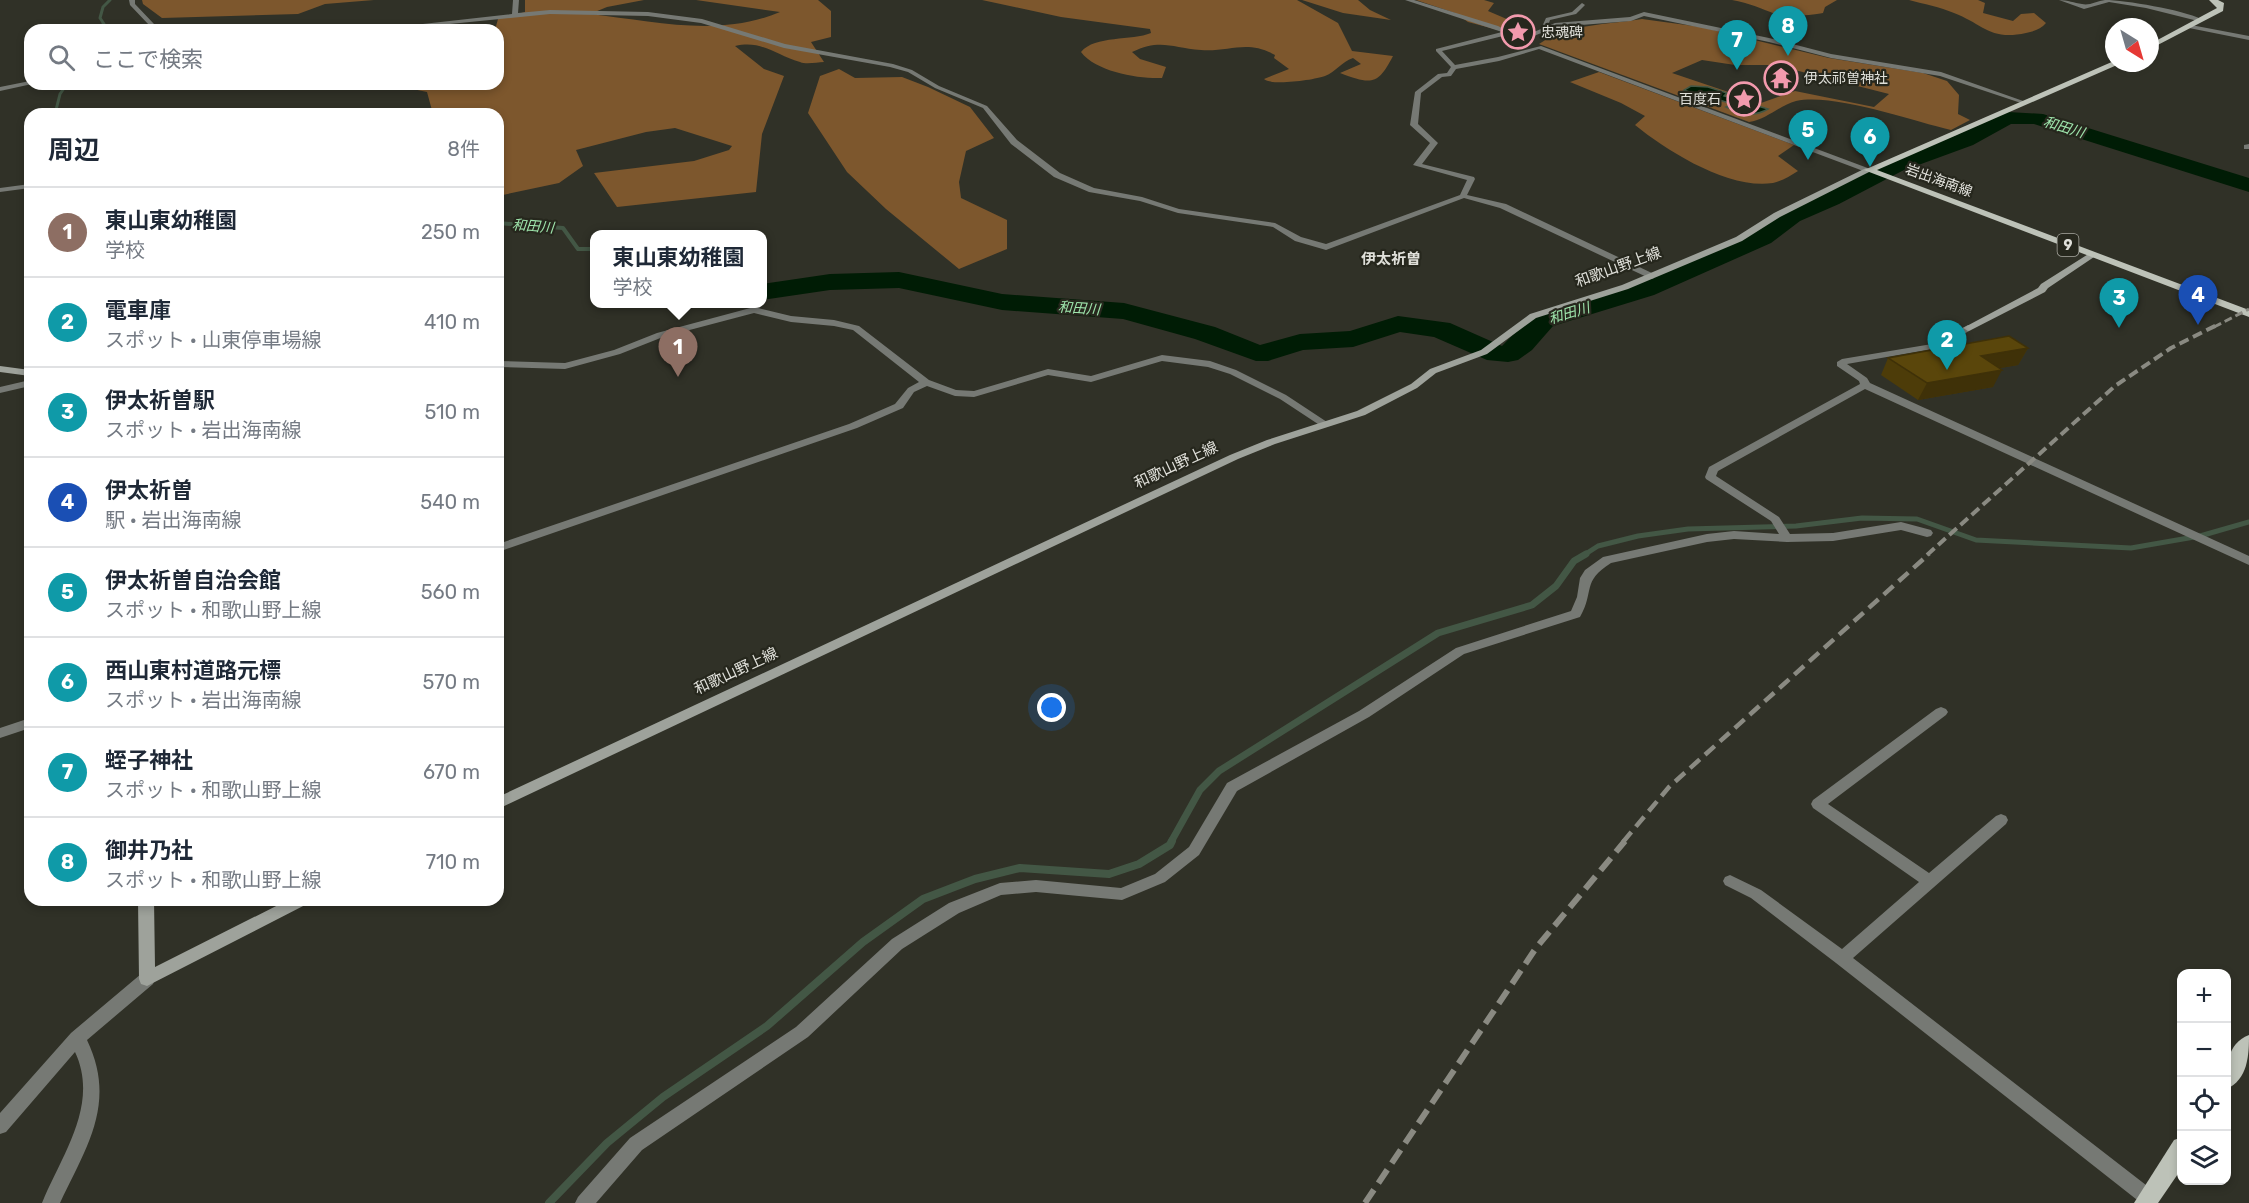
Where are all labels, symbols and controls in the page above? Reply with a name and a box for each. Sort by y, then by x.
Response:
pin: 8 [1768,7,1808,56]
place icon: 忠魂碑 [1500,14,1536,50]
north arrow [2105,18,2159,72]
pin: 7 [1718,20,1756,70]
search box [24,24,504,90]
place label: 忠魂碑 [1541,24,1583,41]
icon: search [45,41,78,74]
text: ここで検索 [93,46,203,73]
temple icon: 伊太祁曽神社 [1763,60,1799,96]
place label: 伊太祁曽神社 [1804,70,1888,87]
place icon: 百度石 [1726,81,1762,117]
place label: 百度石 [1679,91,1721,108]
pin: 5 [1788,110,1828,160]
water label: 和田川 [2041,113,2088,142]
pin: 6 [1850,118,1890,167]
text: 周辺 [48,135,100,166]
text: 8件 [447,137,480,161]
street label: 岩出海南線 [1903,161,1975,200]
text: 東山東幼稚園 [105,207,237,234]
water label: 和田川 [511,216,557,237]
text: 1 [63,220,72,244]
text: 250 m [421,220,480,244]
popup [590,230,767,308]
road number: 9 [2058,234,2078,256]
text: 学校 [105,238,145,262]
street label: 和歌山野上線 [1573,243,1663,291]
text: 東山東幼稚園 [612,244,745,271]
district label: 伊太祈曽 [1361,250,1421,268]
text: 学校 [612,275,652,299]
pin: 4 [2178,276,2218,325]
pin: 3 [2100,278,2138,328]
text: 電車庫 [105,297,171,324]
water label: 和田川 [1057,299,1103,319]
water label: 和田川 [1547,299,1594,328]
text: 2 [61,310,74,334]
text: 410 m [424,310,480,334]
pin: 2 [1928,320,1966,370]
text: スポット · 山東停車場線 [105,328,321,352]
pin: 1 [658,328,698,377]
text: 伊太祈曽駅 [105,387,215,414]
text: 3 [61,400,74,424]
text: 510 m [424,400,480,424]
text: スポット · 岩出海南線 [105,418,301,442]
street label: 和歌山野上線 [1131,438,1221,492]
text: 伊太祈曽 [105,477,193,504]
text: 4 [61,490,74,514]
text: 540 m [420,490,480,514]
text: 駅 · 岩出海南線 [105,508,241,532]
text: 伊太祈曽自治会館 [105,567,281,594]
text: 5 [61,580,74,604]
text: 560 m [421,580,480,604]
text: スポット · 和歌山野上線 [105,598,321,622]
street label: 和歌山野上線 [691,644,781,698]
text: 西山東村道路元標 [105,657,281,684]
text: 6 [61,670,74,694]
text: 570 m [422,670,480,694]
text: スポット · 岩出海南線 [105,688,301,712]
your location [1037,693,1066,722]
text: 蛭子神社 [105,747,193,774]
text: 7 [62,760,73,784]
text: 670 m [423,760,480,784]
text: スポット · 和歌山野上線 [105,778,321,802]
text: 御井乃社 [105,837,193,864]
text: 8 [61,850,74,874]
text: 710 m [426,850,480,874]
text: スポット · 和歌山野上線 [105,868,321,892]
map controls [2177,969,2231,1185]
button: + [2177,969,2231,1023]
button: − [2177,1023,2231,1077]
button: locate [2177,1077,2231,1131]
button: layers [2177,1131,2231,1185]

